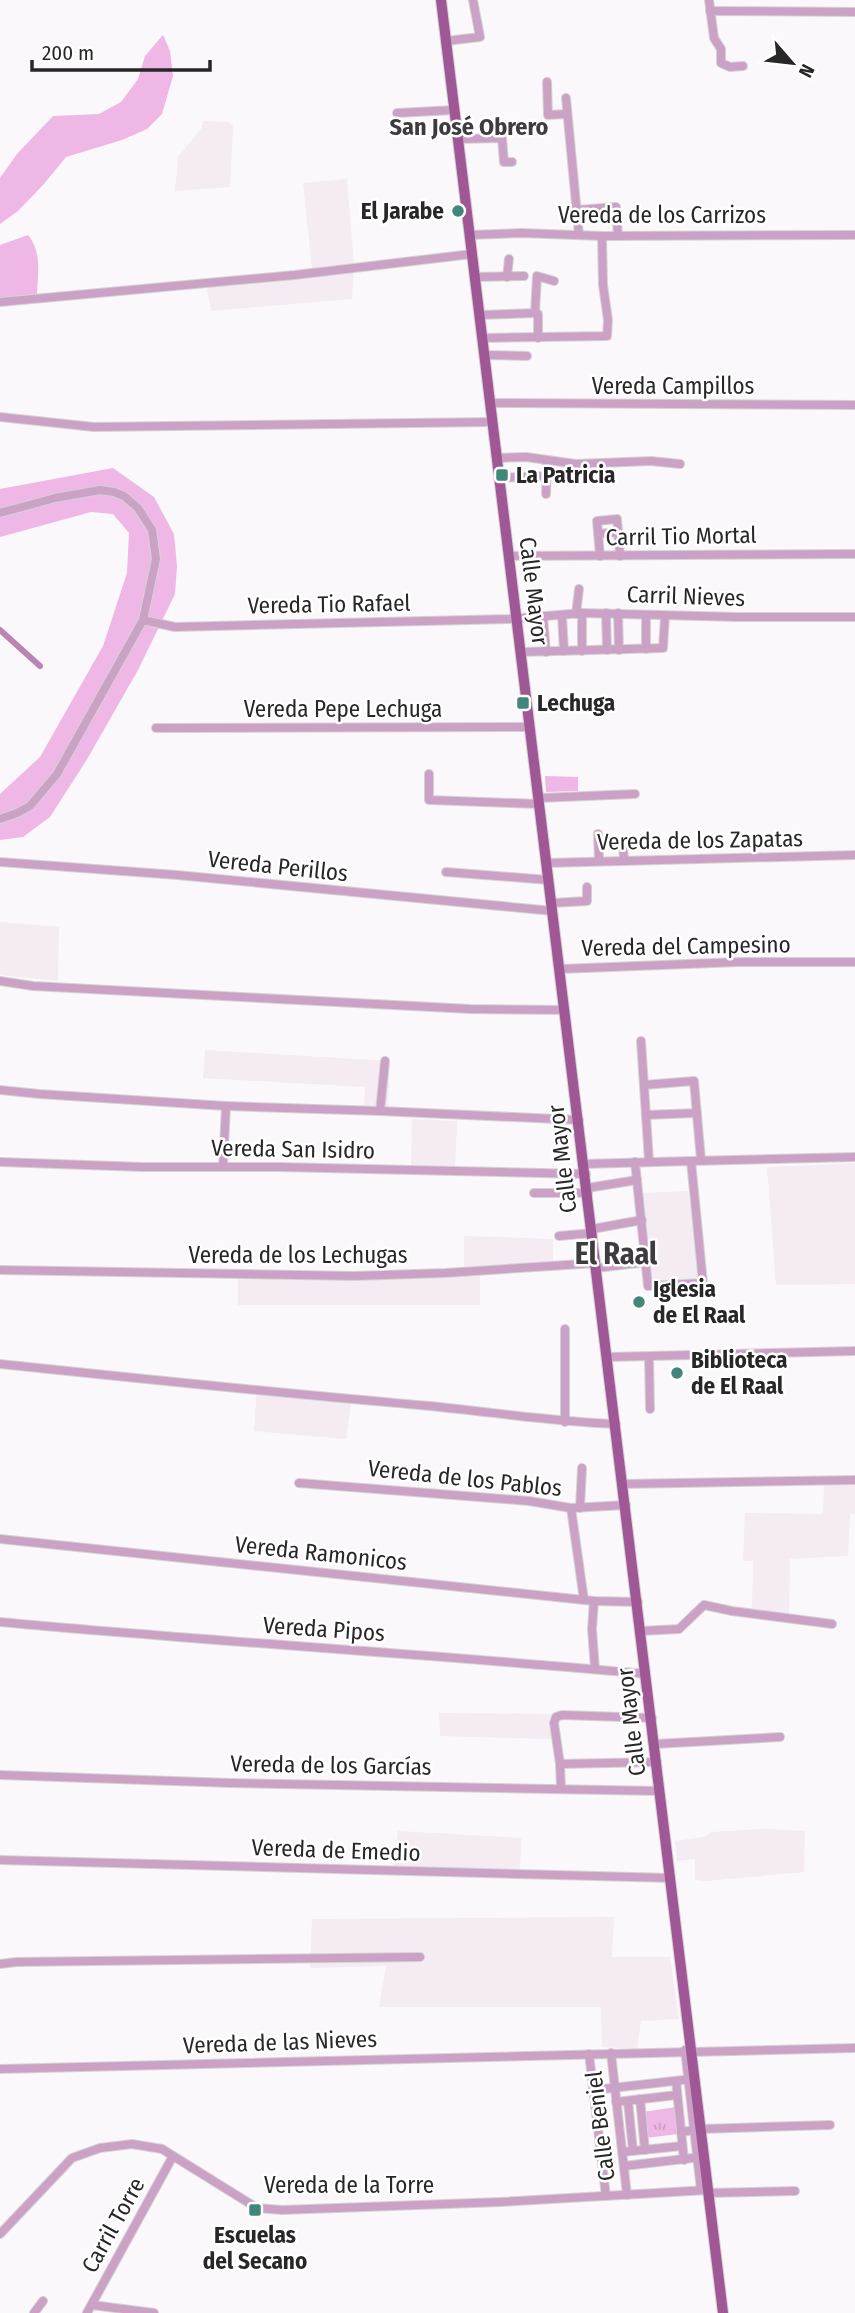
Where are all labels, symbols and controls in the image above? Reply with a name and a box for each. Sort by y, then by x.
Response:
scale bar [32,28,210,72]
north arrow [757,28,827,98]
text: 200 m [42,40,94,66]
text: N [794,60,819,81]
district label: San José Obrero [390,113,549,141]
place label: El Jarabe [361,197,444,225]
street label: Vereda de los Carrizos [558,201,766,229]
marker: El Jarabe [450,203,466,219]
street label: Vereda Campillos [592,372,754,400]
place label: La Patricia [516,461,616,489]
marker: La Patricia [494,467,510,483]
street label: Carril Tio Mortal [605,521,757,551]
street label: Calle Mayor [513,535,555,647]
street label: Carril Nieves [626,580,746,612]
street label: Vereda Tio Rafael [247,589,411,619]
place label: Lechuga [537,689,615,717]
street label: Vereda Pepe Lechuga [244,695,442,723]
marker: Lechuga [515,695,531,711]
street label: Vereda de los Zapatas [597,824,803,856]
street label: Vereda Perillos [207,845,350,887]
street label: Vereda del Campesino [581,930,791,962]
street label: Calle Mayor [541,1103,583,1215]
street label: Vereda San Isidro [211,1134,375,1164]
district label: El Raal [575,1236,658,1272]
street label: Vereda de los Lechugas [189,1241,408,1269]
place label: Iglesia de El Raal [653,1275,746,1329]
marker: Iglesia de El Raal [631,1294,647,1310]
place label: Biblioteca de El Raal [691,1346,787,1400]
marker: Biblioteca de El Raal [669,1365,685,1381]
street label: Vereda de los Pablos [367,1454,564,1502]
street label: Vereda Ramonicos [234,1530,409,1576]
street label: Vereda Pipos [262,1611,386,1647]
street label: Calle Mayor [610,1666,652,1778]
street label: Vereda de los Garcías [230,1749,432,1781]
street label: Vereda de Emedio [251,1833,421,1867]
street label: Vereda de las Nieves [183,2025,378,2059]
street label: Calle Beniel [579,2069,621,2183]
street label: Vereda de la Torre [264,2171,434,2199]
street label: Carril Torre [75,2173,151,2277]
marker: Escuelas del Secano [247,2202,263,2218]
place label: Escuelas del Secano [203,2221,307,2275]

